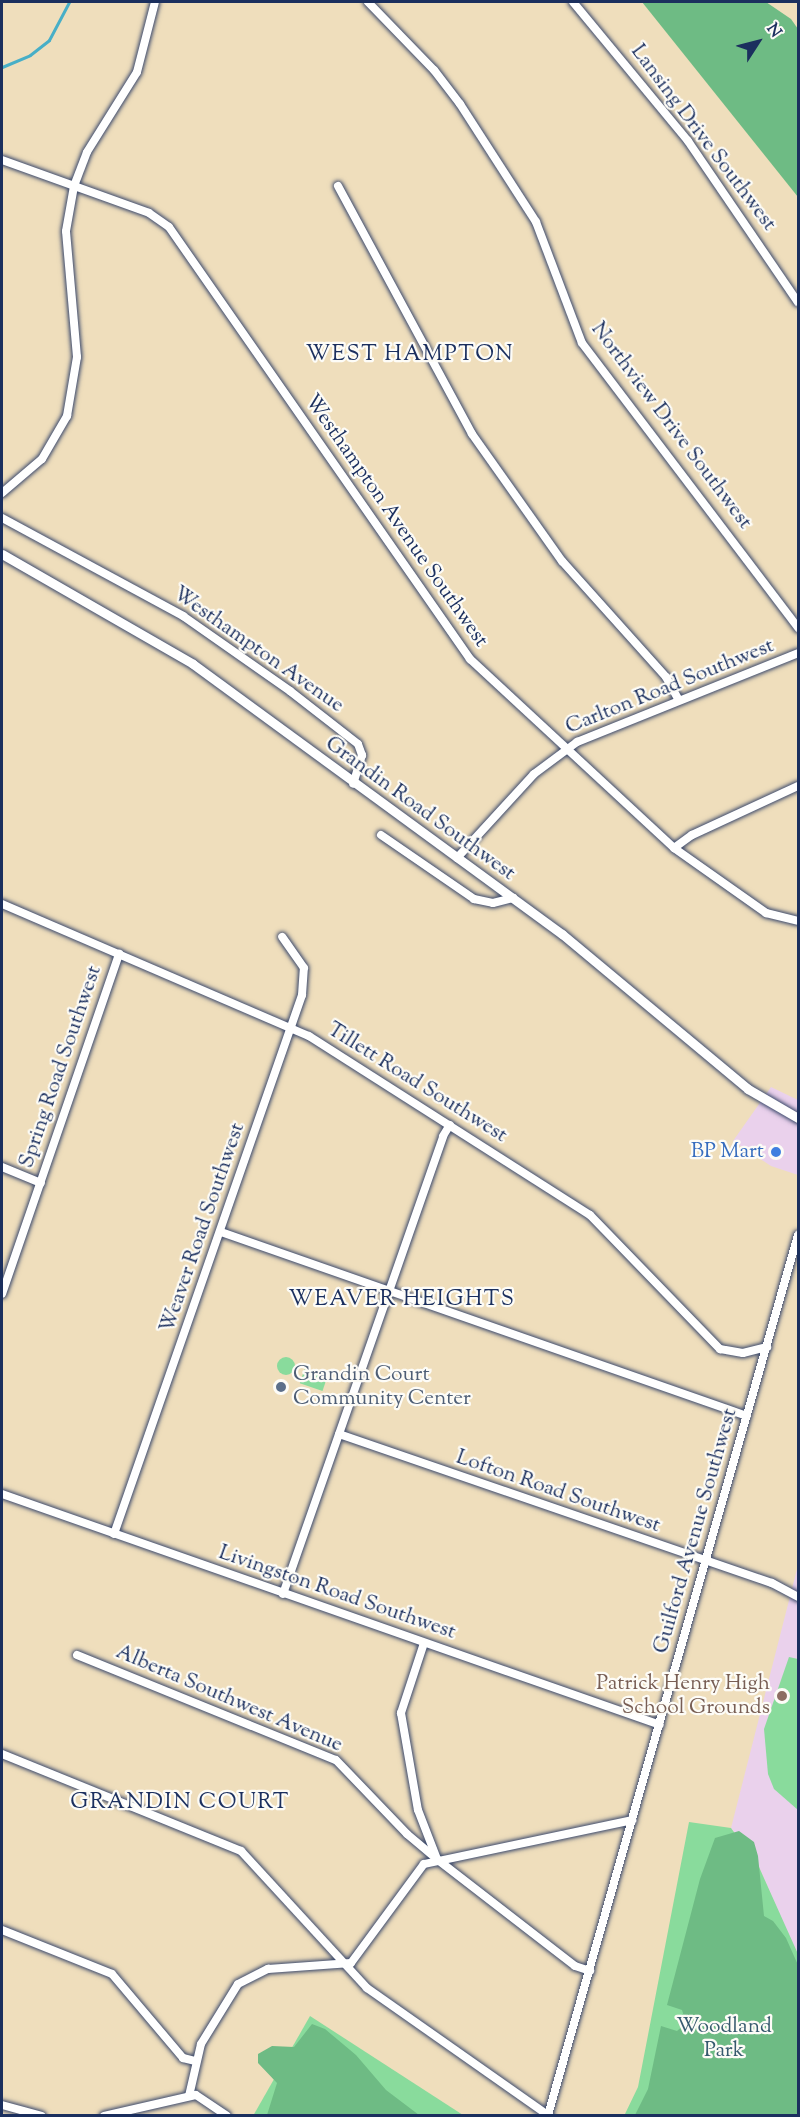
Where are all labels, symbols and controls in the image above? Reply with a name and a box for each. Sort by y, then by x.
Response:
north arrow [728,12,788,72]
text: N [760,19,786,43]
street label: Lansing Drive Southwest [625,40,781,236]
street label: Northview Drive Southwest [585,318,757,534]
district label: WEST HAMPTON [306,343,514,369]
street label: Westhampton Avenue Southwest [299,390,493,652]
street label: Westhampton Avenue [168,581,348,719]
street label: Carlton Road Southwest [562,634,778,740]
street label: Grandin Road Southwest [320,731,520,887]
street label: Spring Road Southwest [15,963,107,1171]
street label: Tillett Road Southwest [322,1017,512,1149]
street label: Weaver Road Southwest [155,1120,251,1336]
place label: BP Mart [691,1139,764,1165]
marker: BP Mart [769,1145,783,1159]
district label: WEAVER HEIGHTS [289,1288,515,1314]
place label: Grandin Court Community Center [293,1362,471,1412]
marker: Grandin Court Community Center [274,1380,288,1394]
street label: Guilford Avenue Southwest [649,1405,743,1657]
street label: Lofton Road Southwest [453,1445,663,1539]
street label: Livingston Road Southwest [215,1541,459,1645]
street label: Alberta Southwest Avenue [112,1640,346,1758]
place label: Patrick Henry High School Grounds [596,1671,770,1721]
marker: Patrick Henry High School Grounds [775,1689,789,1703]
district label: GRANDIN COURT [70,1791,290,1817]
park label: Woodland Park [676,2014,772,2064]

